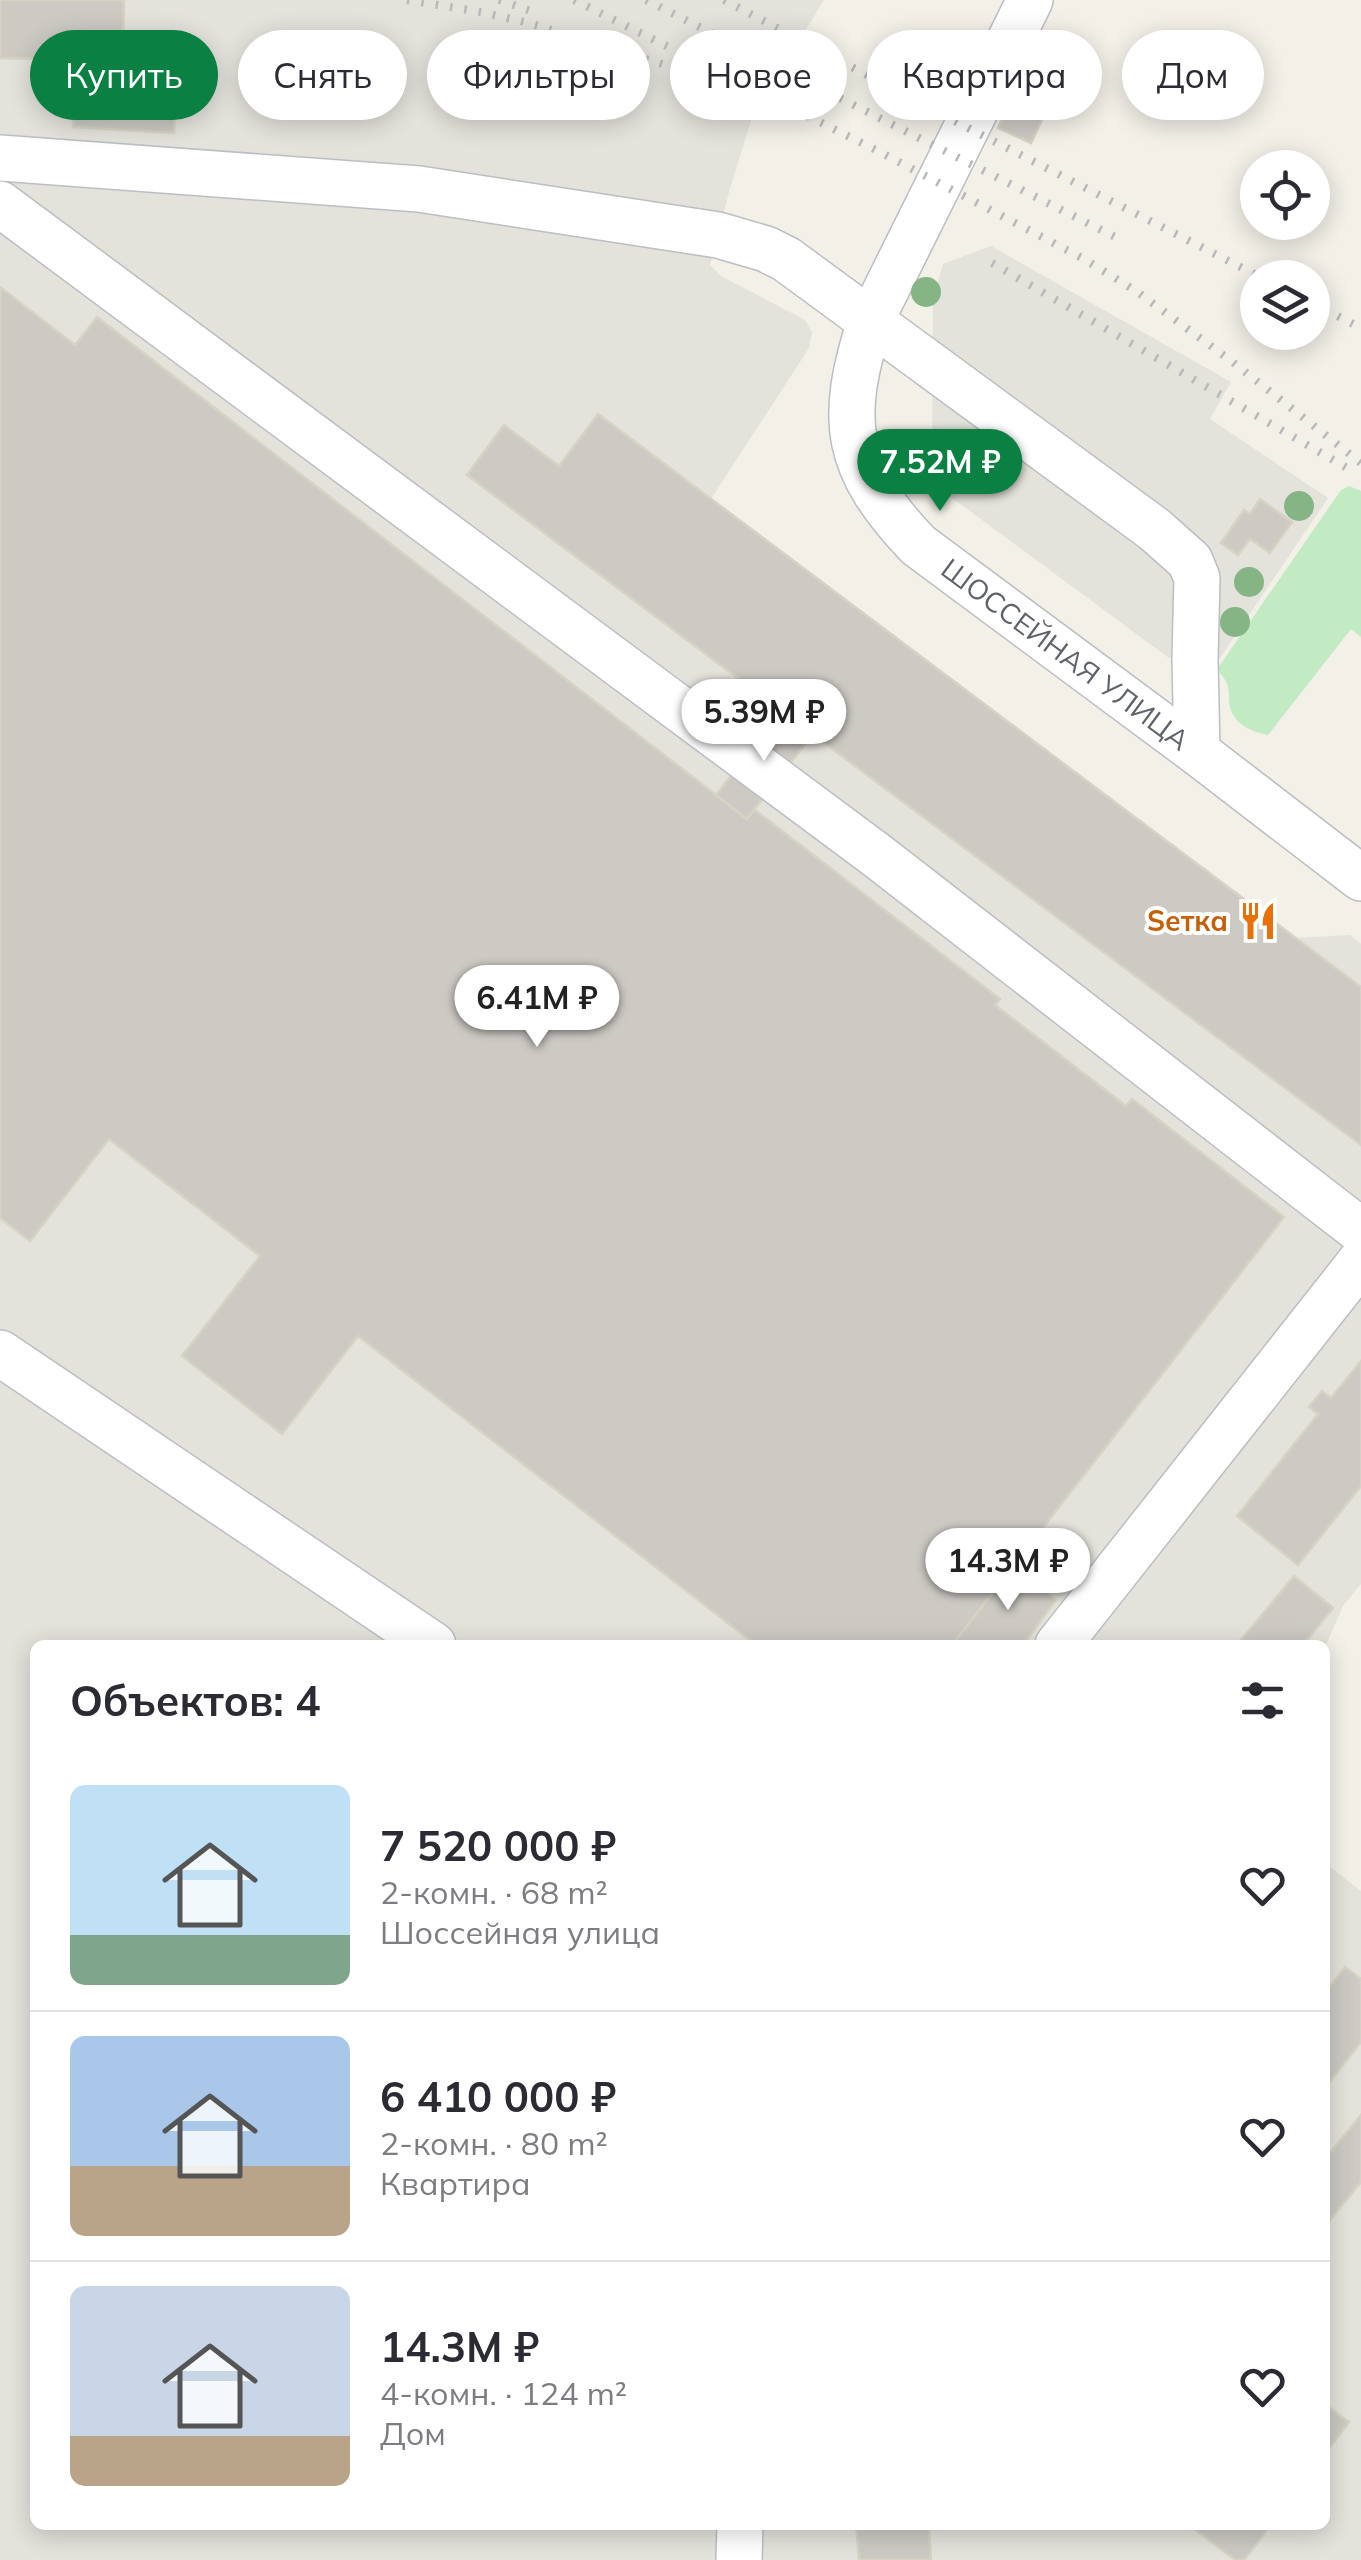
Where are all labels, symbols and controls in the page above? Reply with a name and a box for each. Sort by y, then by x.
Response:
chip: Купить [30,30,218,120]
chip: Снять [238,30,407,120]
chip: Фильтры [427,30,650,120]
chip: Новое [670,30,847,120]
chip: Квартира [867,30,1102,120]
chip: Дом [1122,30,1264,120]
map controls [1240,150,1330,350]
button: locate [1240,150,1330,240]
button: layers [1240,260,1330,350]
pin: 7.52M ₽ [848,429,1032,514]
text: 7.52M ₽ [879,441,1001,481]
street label: ШОССЕЙНАЯ УЛИЦА [935,551,1197,758]
pin: 5.39M ₽ [672,679,856,764]
text: 5.39M ₽ [703,691,825,731]
restaurant icon: Sетка [1237,900,1279,942]
place label: Sетка [1147,903,1228,938]
pin: 6.41M ₽ [445,965,629,1050]
text: 6.41M ₽ [476,977,598,1017]
pin: 14.3M ₽ [916,1528,1100,1613]
text: 14.3M ₽ [947,1540,1069,1580]
icon: filters [1235,1673,1290,1728]
text: Объектов: 4 [70,1674,320,1727]
text: 7 520 000 ₽ [380,1819,616,1872]
icon: home [150,1825,270,1945]
icon: heart [1235,1858,1290,1913]
text: 2-комн. · 68 m² [380,1872,608,1912]
text: Шоссейная улица [380,1912,660,1952]
text: 6 410 000 ₽ [380,2070,616,2123]
icon: home [150,2076,270,2196]
icon: heart [1235,2109,1290,2164]
text: 2-комн. · 80 m² [380,2123,608,2163]
text: Квартира [380,2163,531,2203]
text: 14.3M ₽ [380,2320,539,2373]
icon: home [150,2326,270,2446]
icon: heart [1235,2359,1290,2414]
text: 4-комн. · 124 m² [380,2373,627,2413]
text: Дом [380,2413,446,2453]

